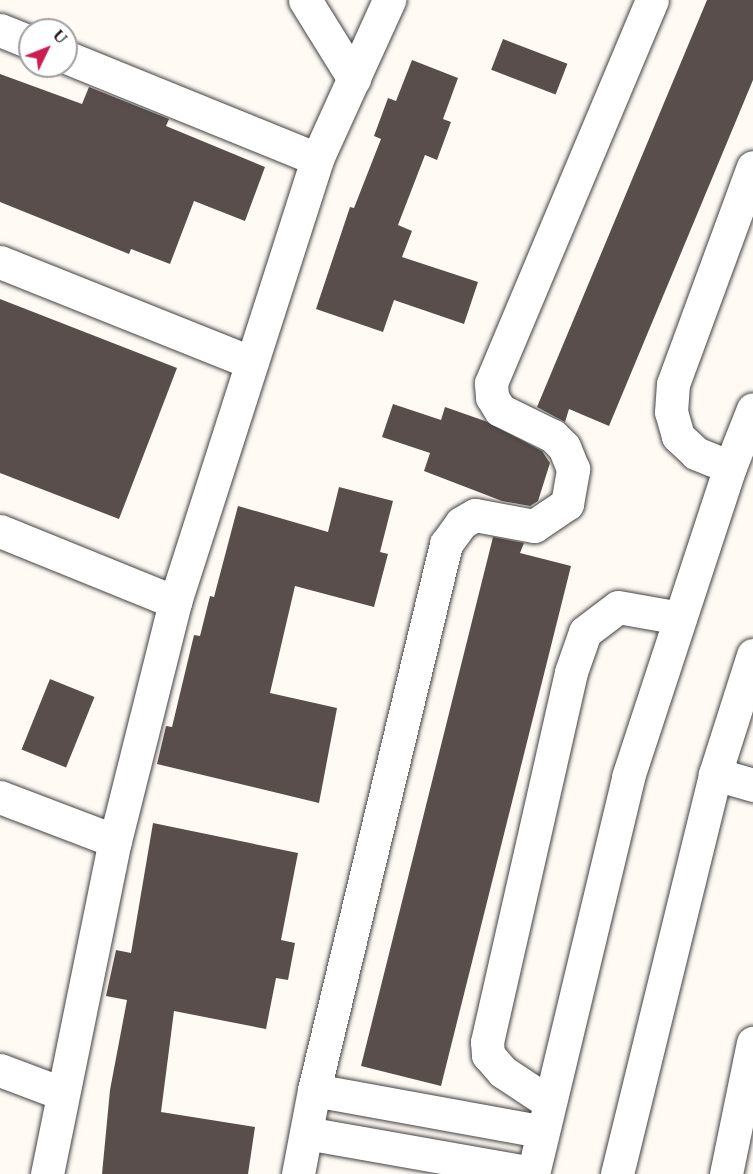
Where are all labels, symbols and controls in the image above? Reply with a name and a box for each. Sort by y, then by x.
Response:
north arrow [18,18,78,78]
text: U [46,24,73,50]

